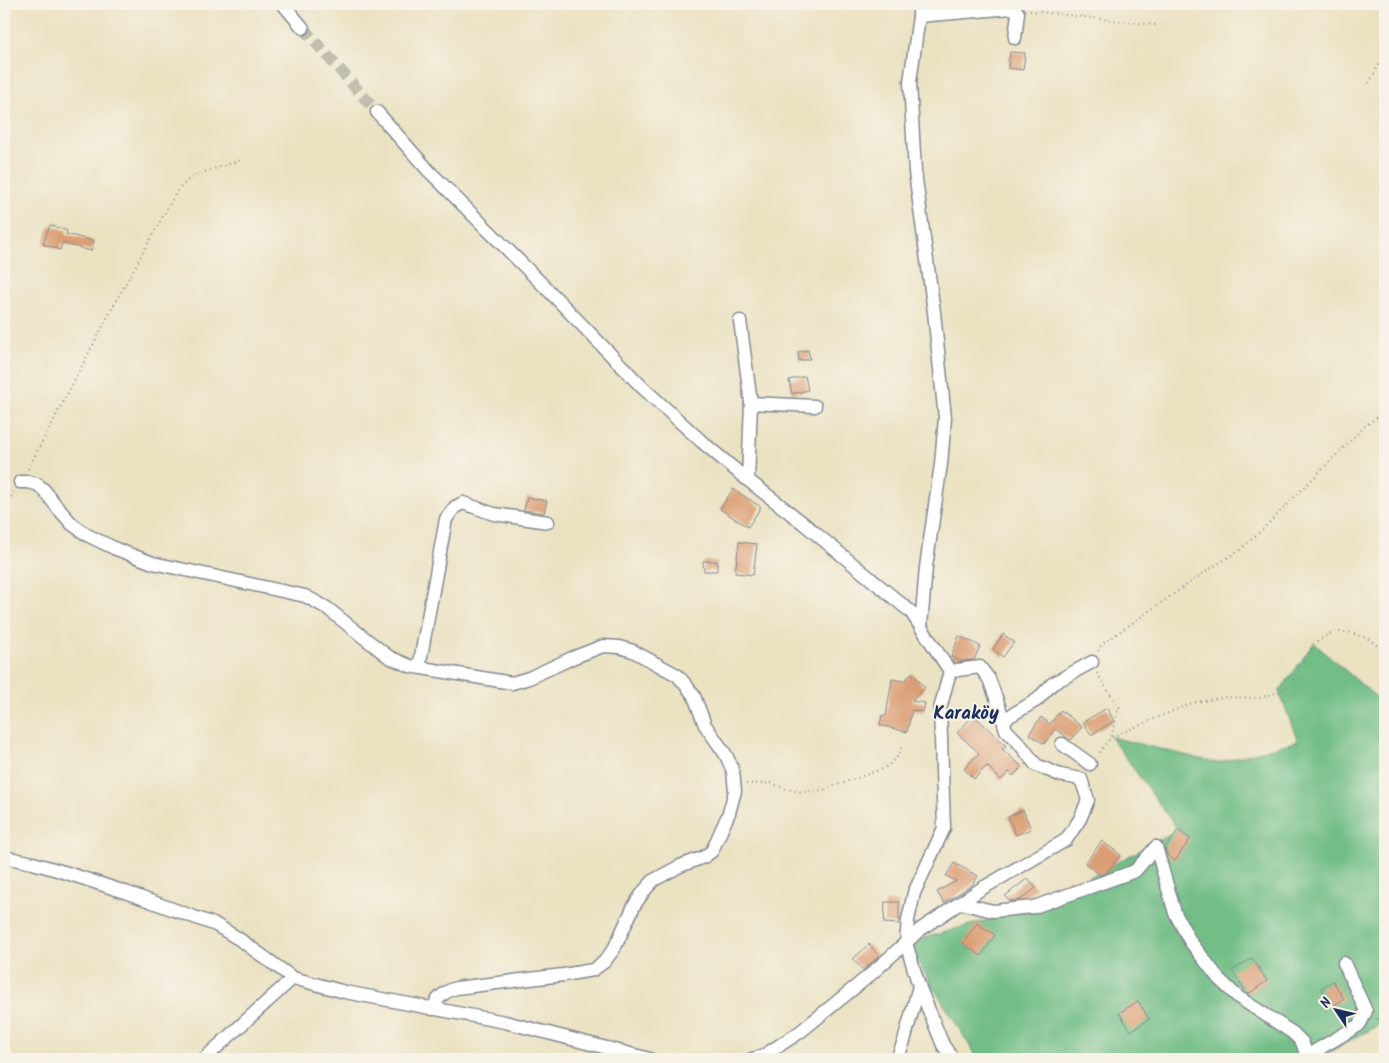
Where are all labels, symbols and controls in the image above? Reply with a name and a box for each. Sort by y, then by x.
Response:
district label: Karaköy [933,699,999,729]
north arrow [1312,986,1362,1036]
text: N [1315,993,1338,1013]

